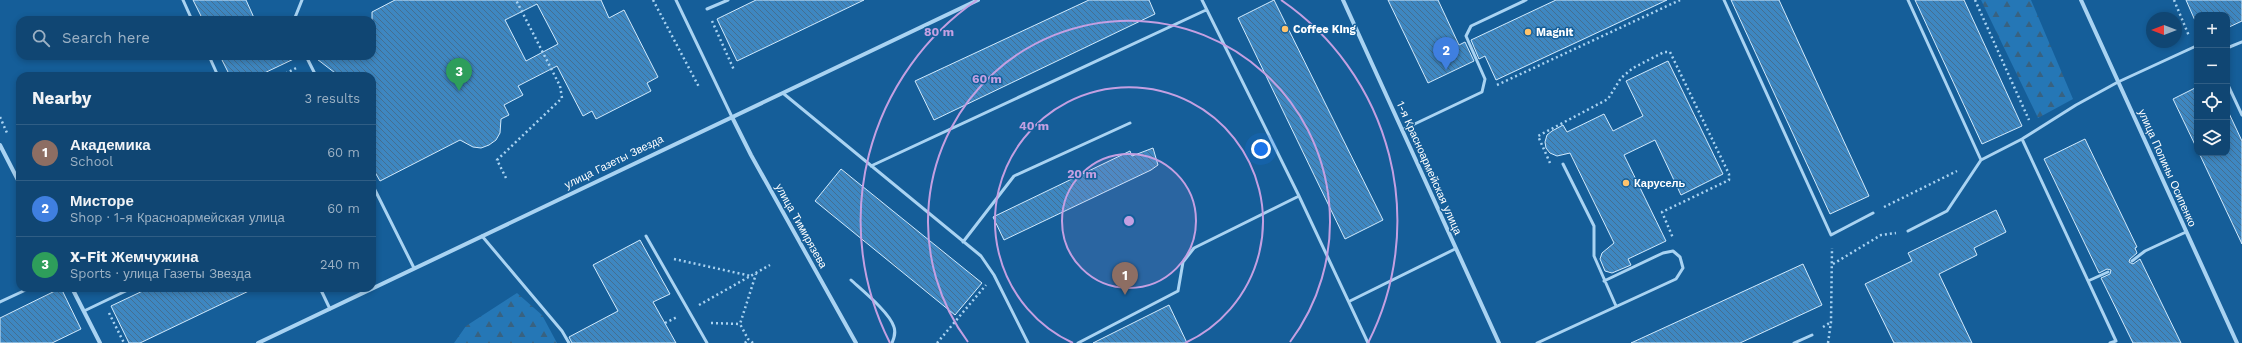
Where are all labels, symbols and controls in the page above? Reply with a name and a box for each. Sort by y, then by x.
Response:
north arrow [2146,12,2182,48]
map controls [2194,12,2230,156]
button: + [2194,12,2230,48]
search box [16,16,376,60]
place label: Coffee King [1293,23,1356,36]
marker: Coffee King [1280,24,1290,34]
text: 80 m [924,25,954,39]
place label: Magnit [1536,26,1574,39]
icon: search [30,27,52,49]
marker: Magnit [1523,27,1533,37]
text: Search here [62,29,150,47]
pin: 2 [1433,37,1459,70]
button: − [2194,48,2230,84]
pin: 3 [446,58,472,91]
text: 60 m [972,72,1002,86]
button: locate [2194,84,2230,120]
text: Nearby [32,88,91,108]
text: 3 results [305,91,360,106]
street label: 1-я Красноармейская улица [1394,99,1465,238]
street label: улица Полины Осипенко [2135,107,2199,229]
text: 40 m [1019,119,1049,133]
button: layers [2194,120,2230,156]
street label: улица Газеты Звезда [562,132,666,192]
text: Академика [70,136,151,154]
your location [1251,139,1271,159]
text: 1 [42,145,48,160]
text: 60 m [327,145,360,160]
text: School [70,154,113,169]
text: 20 m [1067,167,1097,181]
place label: Карусель [1634,177,1686,190]
marker: Карусель [1621,178,1631,188]
street label: улица Тимирязева [772,181,830,271]
text: Мисторе [70,192,134,210]
text: 2 [41,201,49,216]
text: 60 m [327,201,360,216]
text: Shop · 1-я Красноармейская улица [70,210,285,225]
centre of rings [1122,214,1136,228]
text: X-Fit Жемчужина [70,248,199,266]
text: 3 [41,257,49,272]
text: 240 m [320,257,360,272]
pin: 1 [1112,262,1138,295]
text: Sports · улица Газеты Звезда [70,266,251,281]

